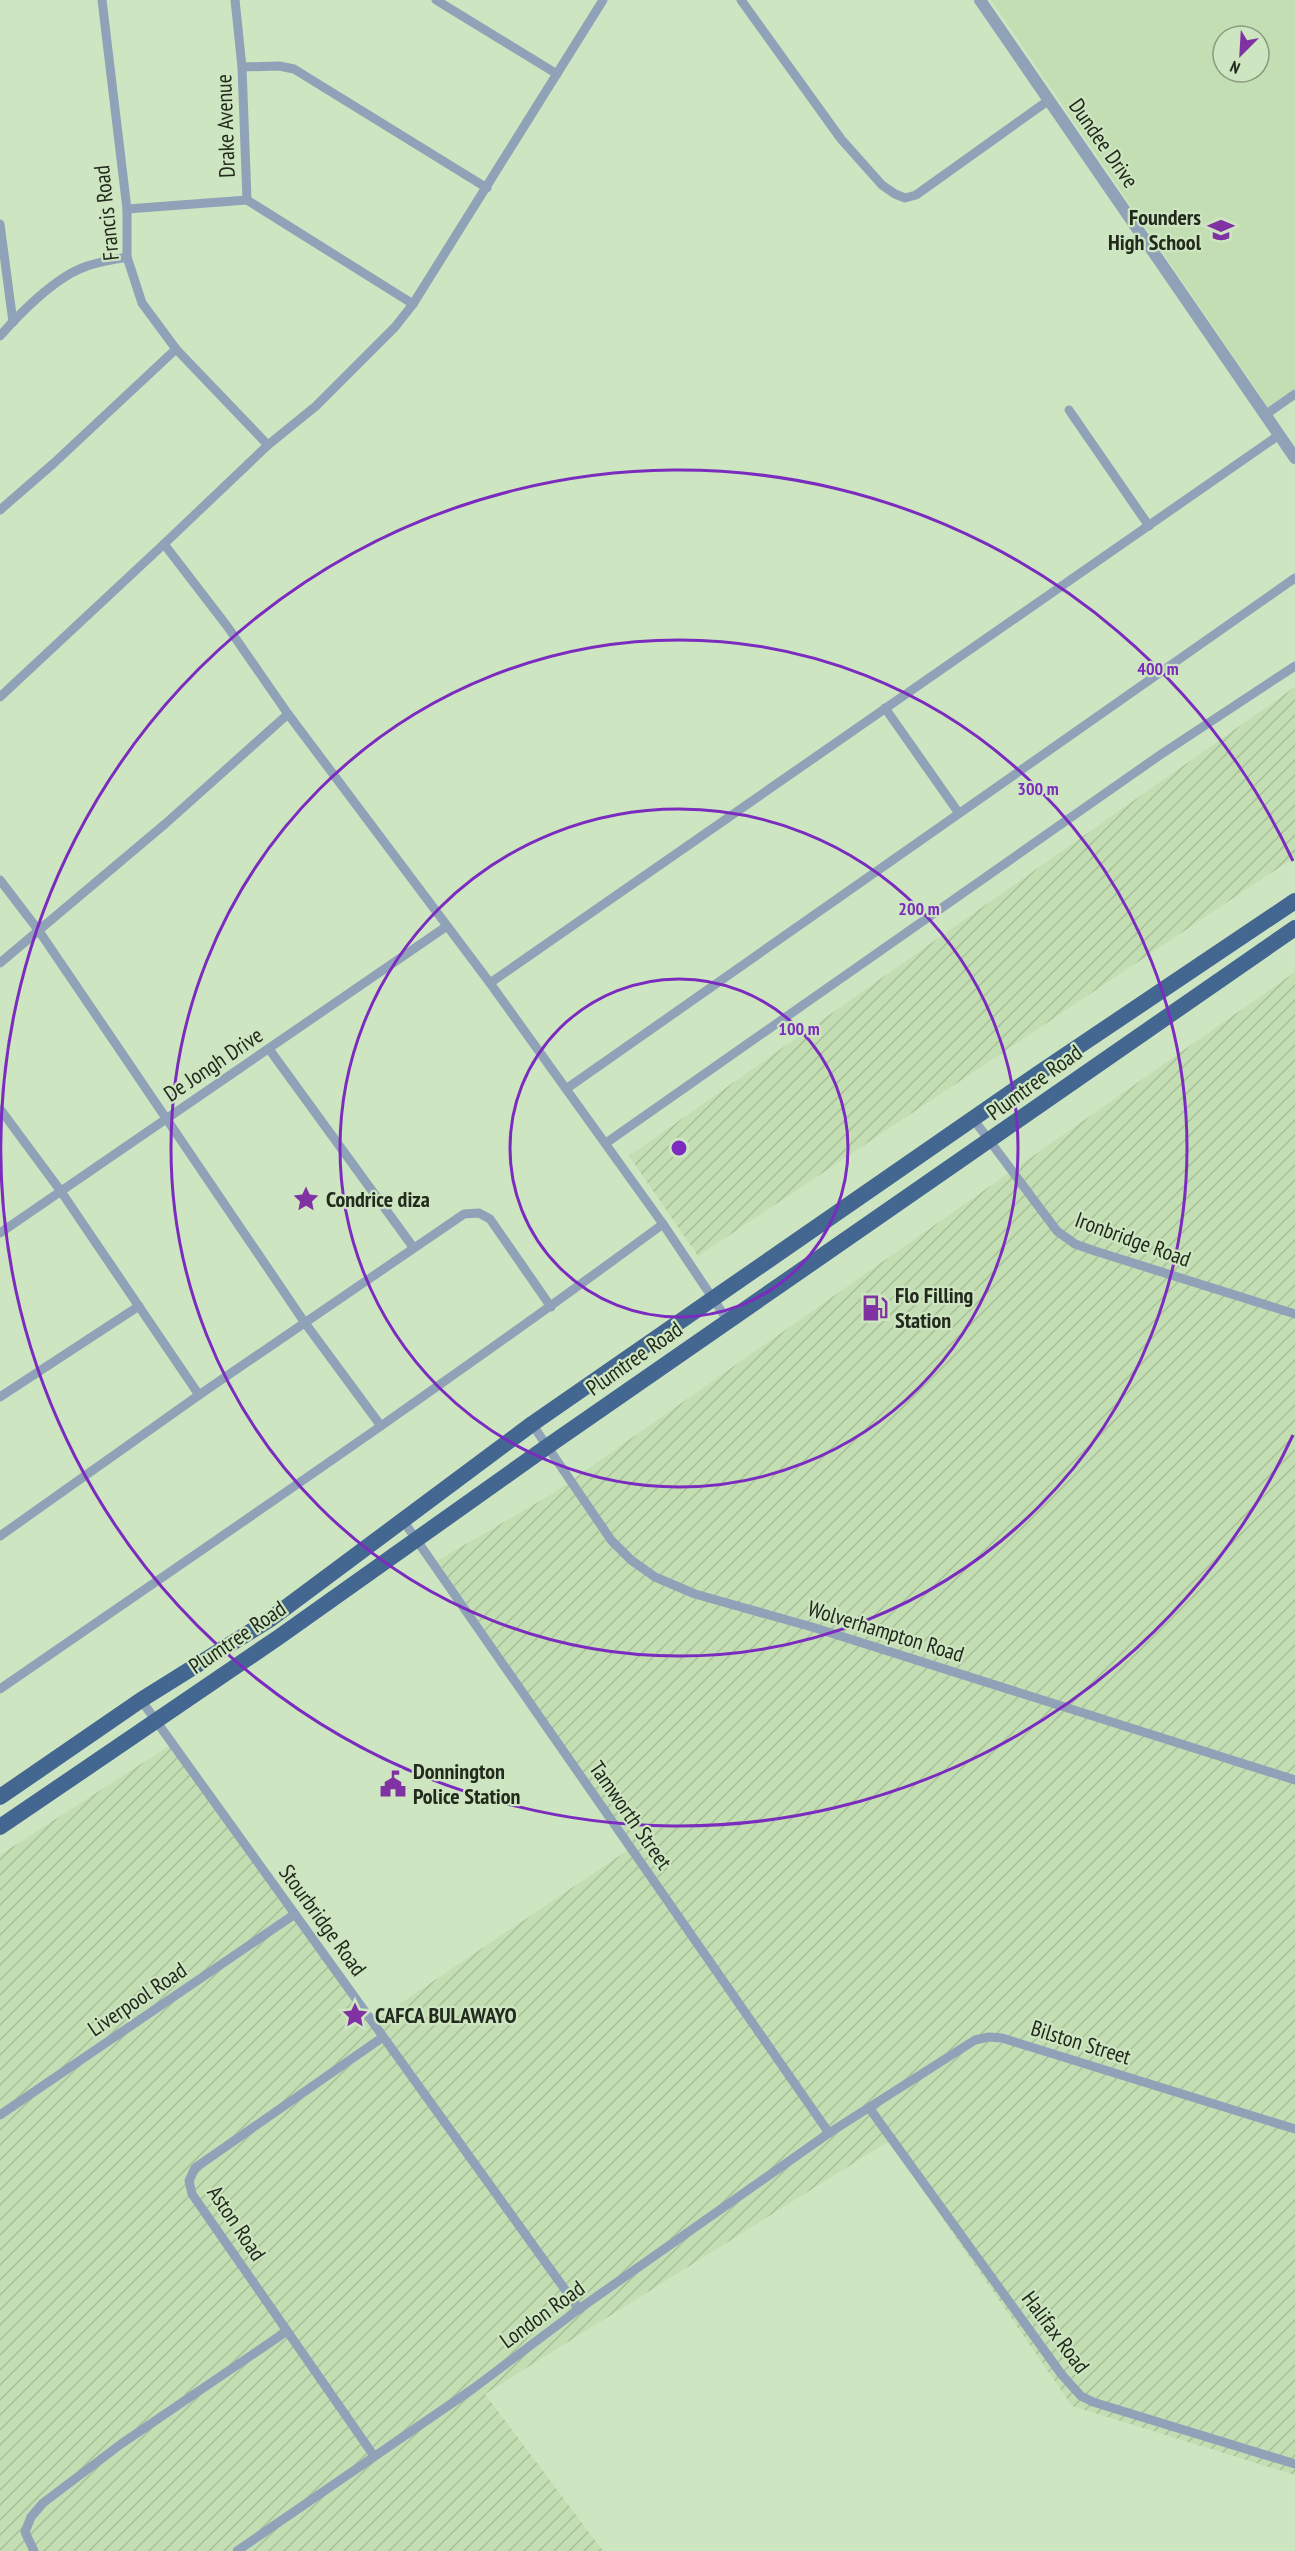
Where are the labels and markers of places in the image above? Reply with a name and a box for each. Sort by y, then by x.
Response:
place label: Founders High School [1108,203,1202,256]
school or university icon: Founders High School [1206,215,1236,245]
centre of rings [669,1138,689,1158]
place icon: Condrice diza [291,1184,321,1214]
place label: Condrice diza [326,1185,430,1213]
place label: Flo Filling Station [895,1281,973,1334]
fuel station icon: Flo Filling Station [860,1293,890,1323]
place label: Donnington Police Station [413,1757,521,1810]
public building icon: Donnington Police Station [378,1769,408,1799]
place icon: CAFCA BULAWAYO [340,2000,370,2030]
place label: CAFCA BULAWAYO [375,2001,517,2029]

